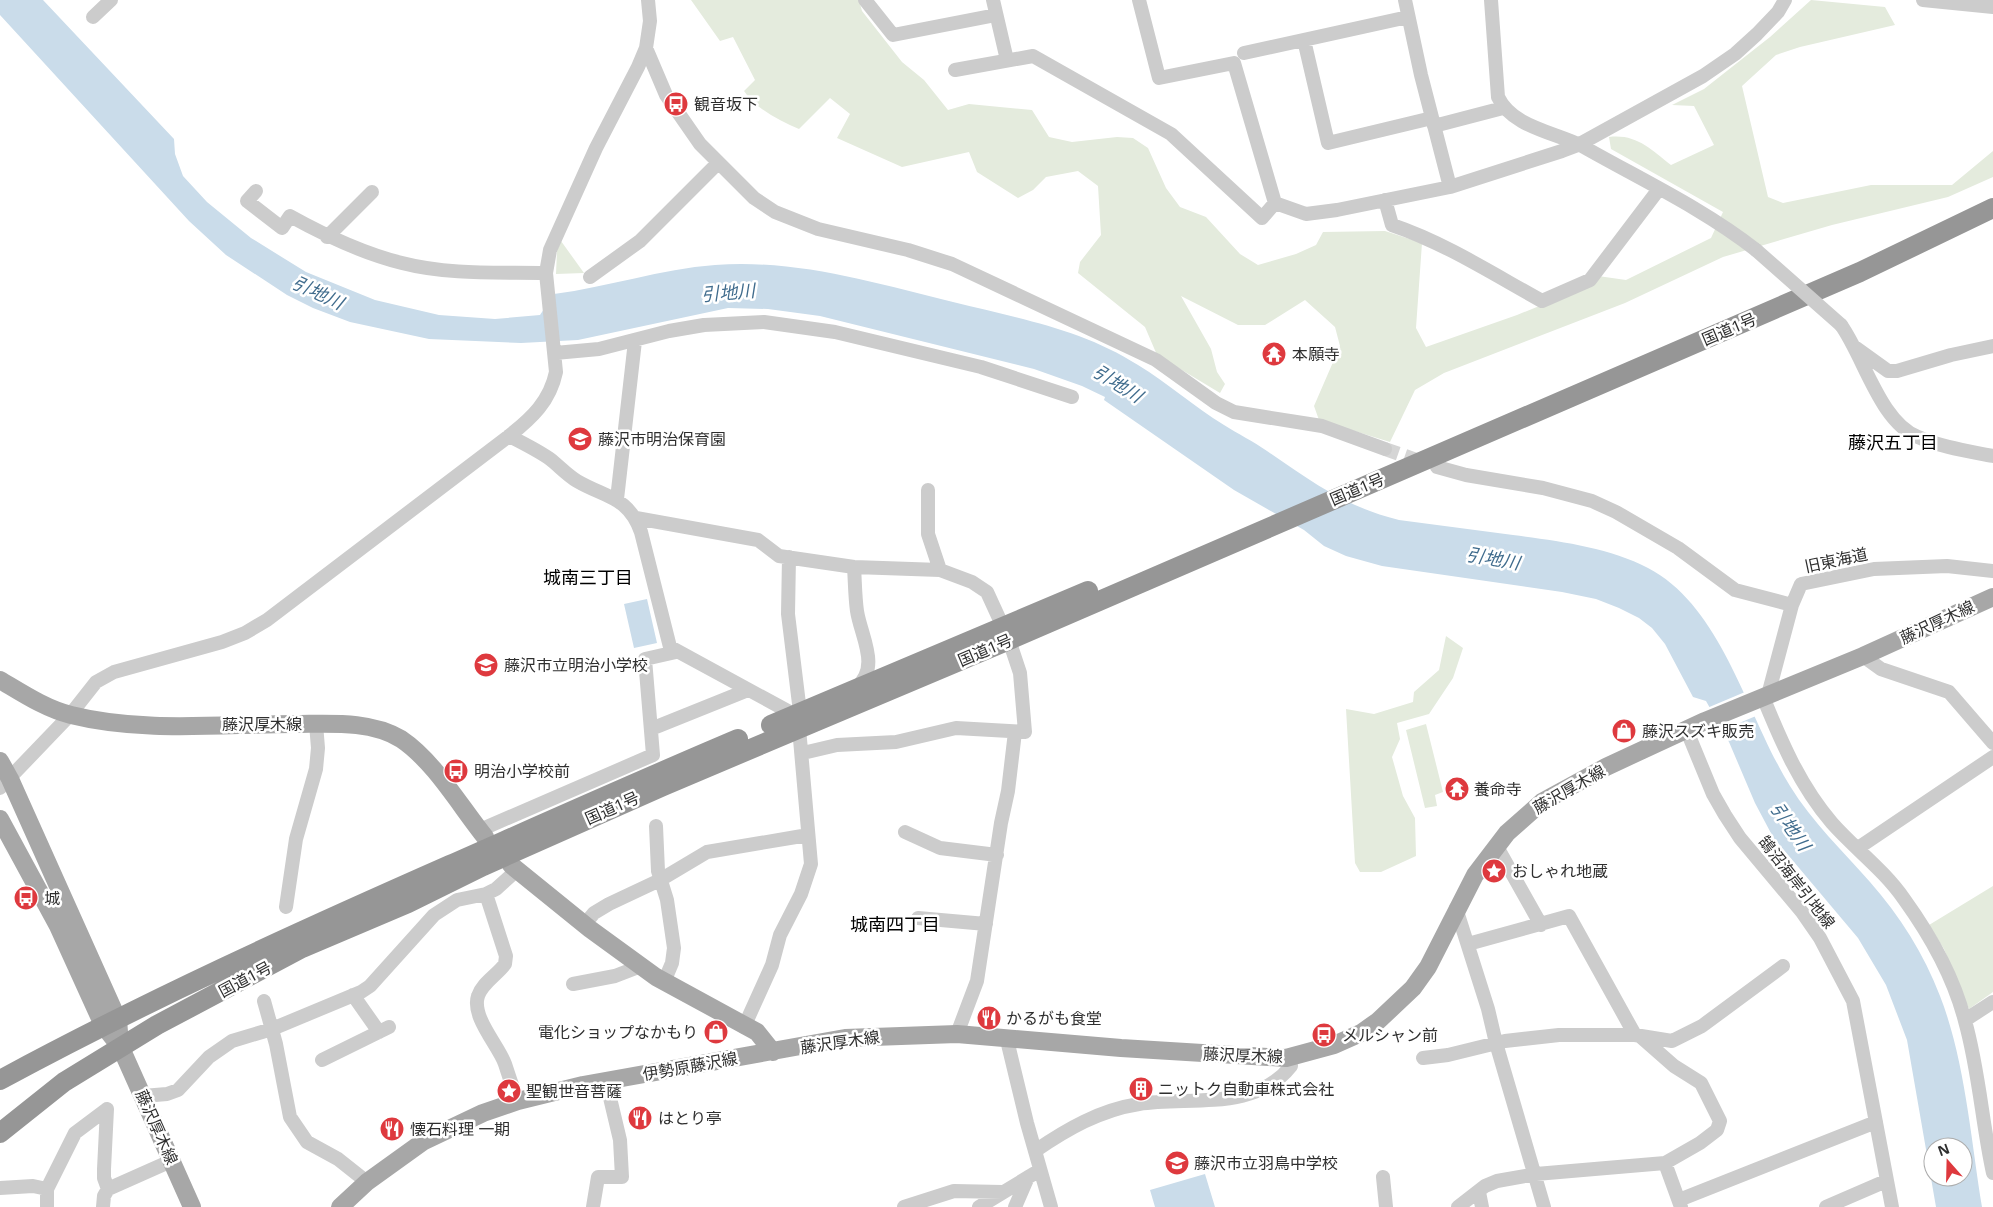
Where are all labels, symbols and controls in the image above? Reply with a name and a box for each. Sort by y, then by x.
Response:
bus stop icon: 観音坂下 [663,91,689,117]
place label: 観音坂下 [694,93,758,115]
water label: 引地川 [288,270,349,315]
water label: 引地川 [700,278,758,306]
street label: 国道1号 [1698,308,1760,350]
temple icon: 本願寺 [1261,341,1287,367]
place label: 本願寺 [1292,343,1340,365]
water label: 引地川 [1089,359,1149,409]
school or university icon: 藤沢市明治保育園 [567,426,593,452]
place label: 藤沢市明治保育園 [598,428,726,450]
district label: 藤沢五丁目 [1848,430,1938,454]
street label: 国道1号 [1326,468,1388,510]
water label: 引地川 [1464,541,1524,575]
street label: 旧東海道 [1802,543,1870,577]
district label: 城南三丁目 [543,565,633,589]
street label: 藤沢厚木線 [1896,595,1978,649]
street label: 国道1号 [954,629,1016,671]
school or university icon: 藤沢市立明治小学校 [473,652,499,678]
place label: 藤沢市立明治小学校 [504,654,648,676]
street label: 藤沢厚木線 [222,713,302,735]
shop icon: 藤沢スズキ販売 [1611,718,1637,744]
place label: 藤沢スズキ販売 [1642,720,1754,742]
bus stop icon: 明治小学校前 [443,758,469,784]
street label: 藤沢厚木線 [1529,759,1609,819]
place label: 明治小学校前 [474,760,570,782]
temple icon: 養命寺 [1444,776,1470,802]
place label: 養命寺 [1474,778,1522,800]
street label: 国道1号 [581,786,643,830]
water label: 引地川 [1766,797,1817,857]
street label: 鵠沼海岸引地線 [1754,831,1840,933]
place icon: おしゃれ地蔵 [1481,858,1507,884]
place label: おしゃれ地蔵 [1512,860,1608,882]
bus stop icon: 城 [13,885,39,911]
place label: 城 [44,887,60,909]
district label: 城南四丁目 [850,912,940,936]
street label: 国道1号 [215,956,275,1002]
restaurant icon: かるがも食堂 [976,1005,1002,1031]
place label: かるがも食堂 [1006,1007,1102,1029]
shop icon: 電化ショップなかもり [703,1019,729,1045]
place label: 電化ショップなかもり [538,1021,698,1043]
bus stop icon: メルシャン前 [1311,1022,1337,1048]
place label: メルシャン前 [1342,1024,1438,1046]
street label: 藤沢厚木線 [799,1026,881,1058]
street label: 藤沢厚木線 [1203,1043,1283,1067]
street label: 伊勢原藤沢線 [641,1047,739,1085]
building icon: ニットク自動車株式会社 [1128,1076,1154,1102]
place icon: 聖観世音菩薩 [496,1078,522,1104]
place label: ニットク自動車株式会社 [1158,1078,1334,1100]
place label: 聖観世音菩薩 [526,1080,622,1102]
street label: 藤沢厚木線 [131,1086,183,1168]
restaurant icon: はとり亭 [627,1105,653,1131]
place label: はとり亭 [658,1107,722,1129]
restaurant icon: 懐石料理 一期 [379,1116,405,1142]
place label: 懐石料理 一期 [410,1118,510,1140]
north arrow [1923,1137,1973,1187]
text: N [1935,1138,1952,1160]
school or university icon: 藤沢市立羽鳥中学校 [1164,1150,1190,1176]
place label: 藤沢市立羽鳥中学校 [1194,1152,1338,1174]

